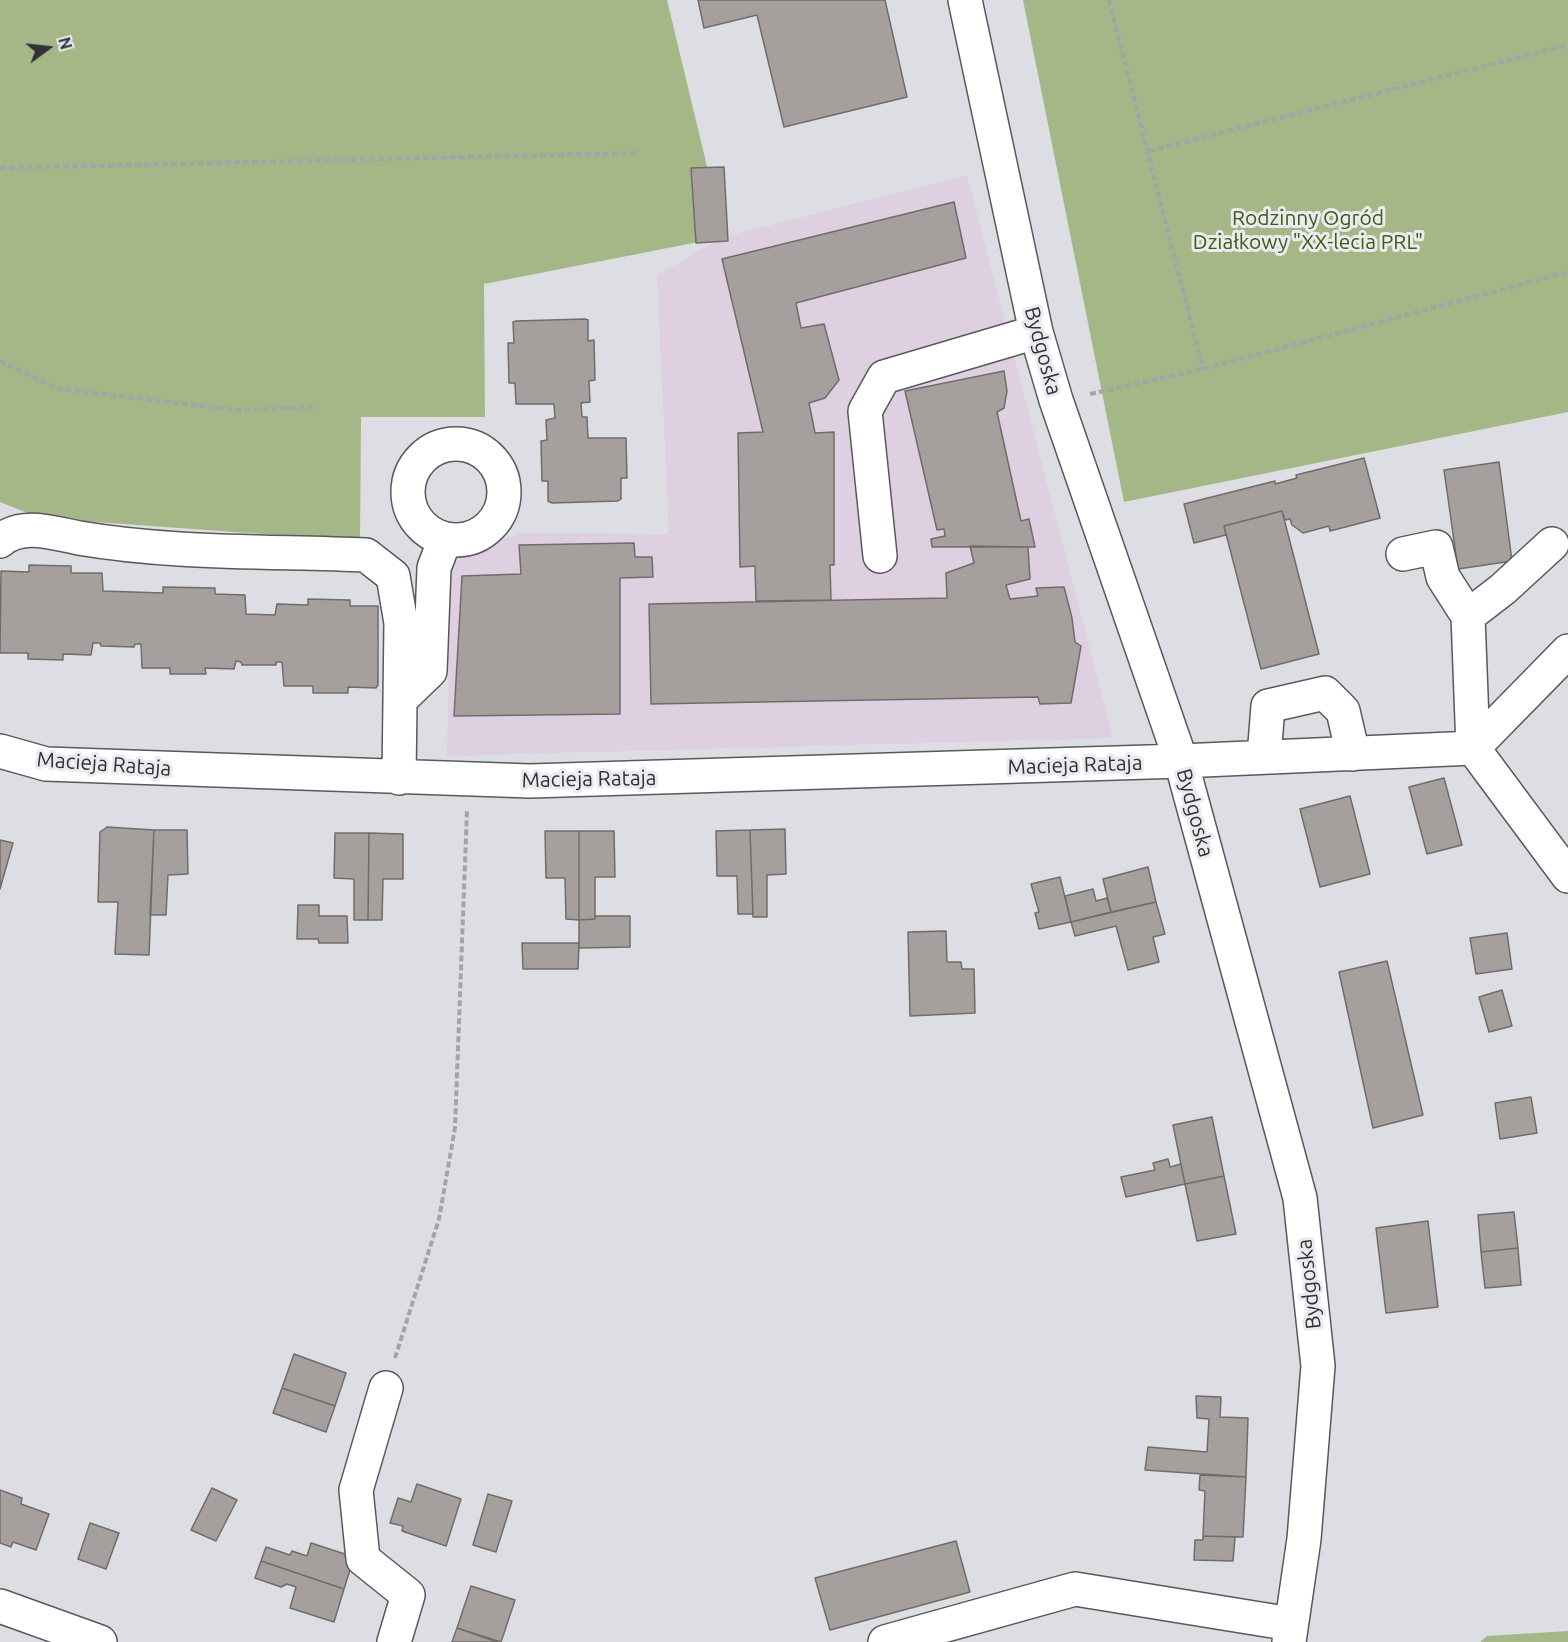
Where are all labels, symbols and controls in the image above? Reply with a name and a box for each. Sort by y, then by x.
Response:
north arrow [18,18,78,78]
text: N [55,35,76,51]
park label: Rodzinny Ogród Działkowy "XX-lecia PRL" [1193,205,1423,255]
street label: Bydgoska [1019,304,1067,398]
street label: Macieja Rataja [36,747,172,781]
street label: Macieja Rataja [1007,750,1143,780]
street label: Macieja Rataja [521,765,657,793]
street label: Bydgoska [1171,766,1219,860]
street label: Bydgoska [1292,1238,1326,1330]

